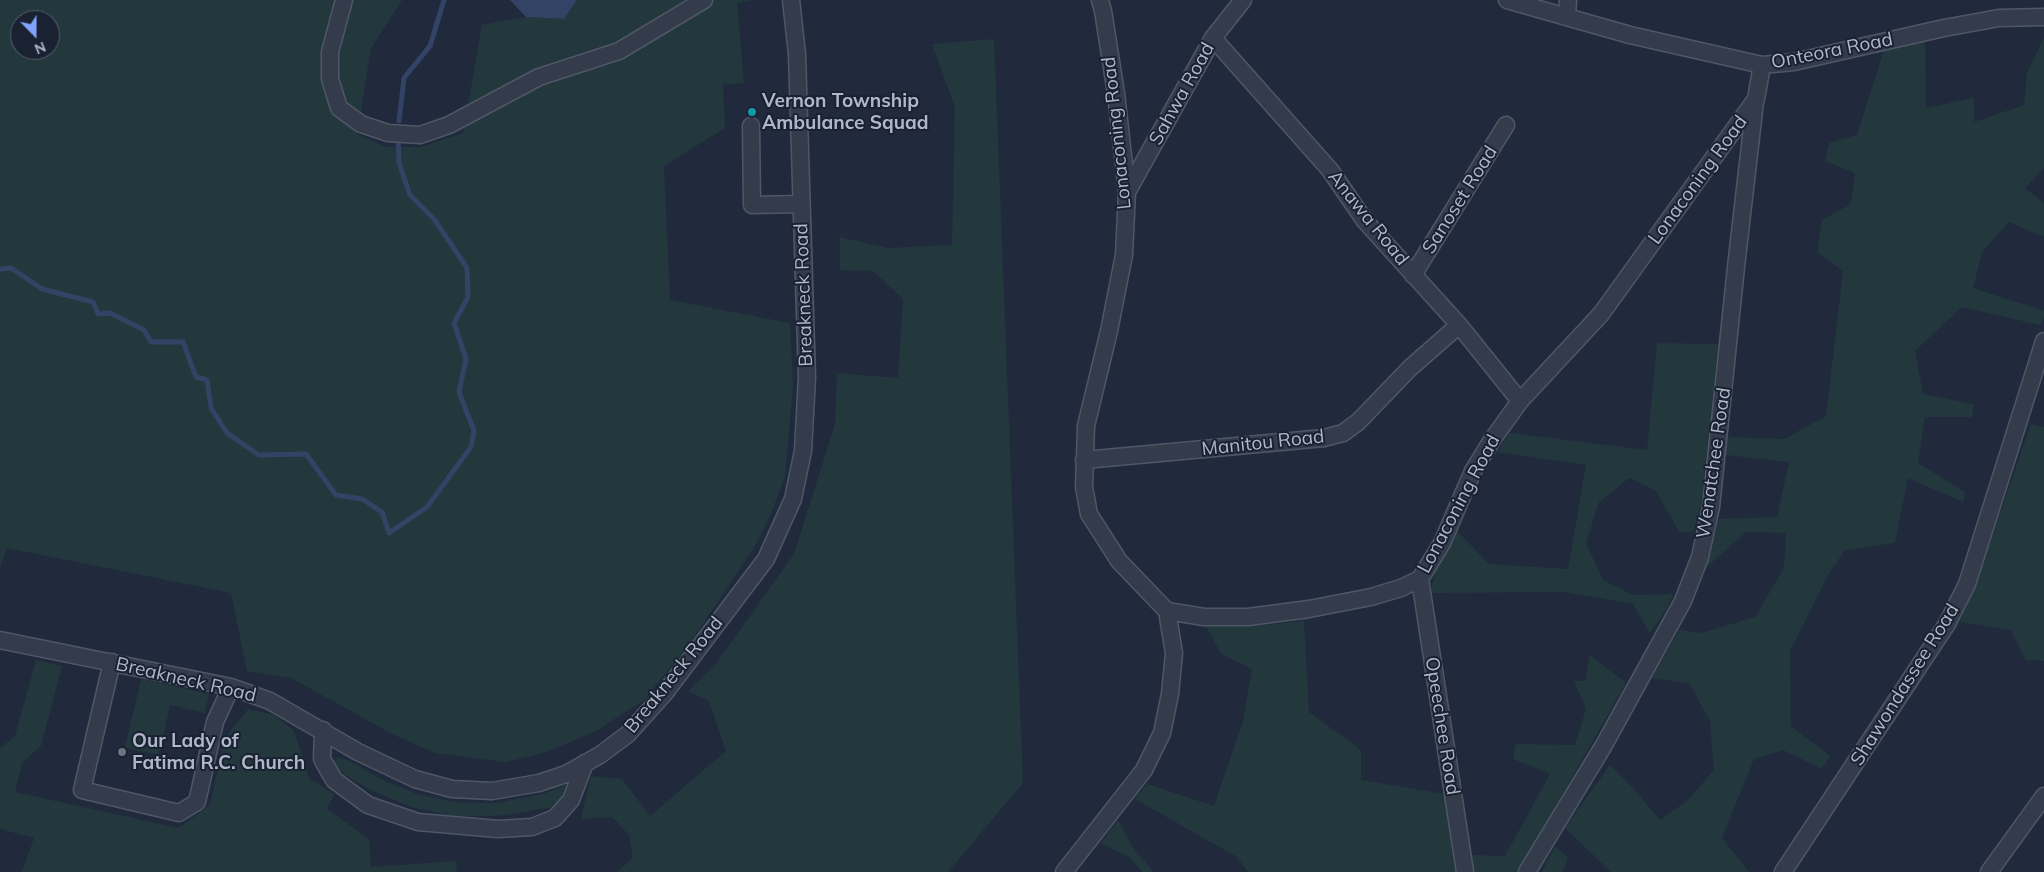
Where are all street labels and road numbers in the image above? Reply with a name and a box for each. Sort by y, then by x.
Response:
street label: Onteora Road [1769,28,1895,74]
street label: Sahwa Road [1145,39,1219,149]
street label: Lonaconing Road [1098,55,1136,211]
street label: Lonaconing Road [1644,111,1752,249]
street label: Sanoset Road [1418,142,1502,258]
street label: Anawa Road [1323,166,1413,270]
street label: Breakneck Road [790,223,818,367]
street label: Wenatchee Road [1692,386,1736,540]
street label: Manitou Road [1201,425,1325,461]
street label: Lonaconing Road [1413,431,1505,577]
street label: Shawondassee Road [1846,600,1964,770]
street label: Breakneck Road [620,612,728,738]
street label: Breakneck Road [114,653,258,707]
street label: Opeechee Road [1420,655,1464,797]

